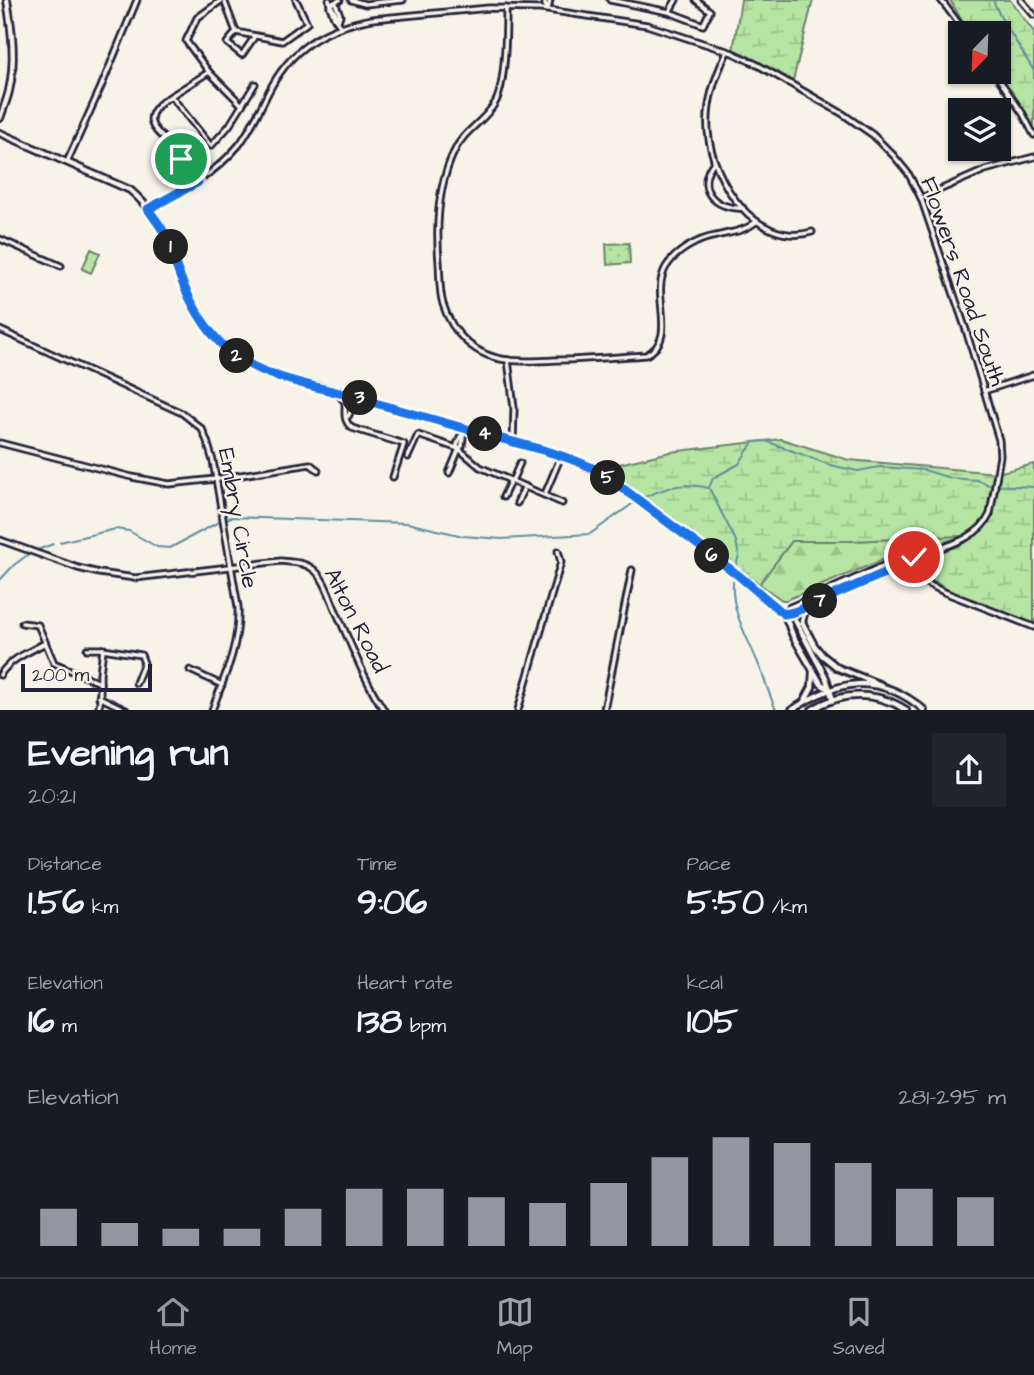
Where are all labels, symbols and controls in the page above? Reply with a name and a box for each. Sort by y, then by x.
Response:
north arrow [948,21,1012,84]
map controls [948,21,1011,161]
button: layers [948,98,1011,161]
pin [151,129,211,189]
icon: arrive [162,140,200,178]
street label: Flowers Road South [912,173,1014,391]
pin: 1 [154,230,188,264]
text: 1 [169,233,172,260]
pin: 2 [219,338,254,374]
text: 2 [231,342,242,369]
pin: 3 [342,380,378,416]
text: 3 [355,384,364,411]
pin: 4 [468,416,503,452]
text: 4 [478,420,491,447]
street label: Embry Circle [209,445,266,591]
pin: 5 [590,461,626,496]
text: 5 [601,464,614,491]
pin [884,527,944,587]
pin: 6 [694,538,730,574]
icon: check [895,538,933,576]
text: 6 [706,542,717,569]
street label: Alton Road [316,562,396,679]
pin: 7 [802,584,838,618]
text: 7 [814,587,825,614]
scale bar [21,661,152,693]
text: 200 m [32,662,89,689]
text: Evening run [28,728,229,780]
button: share [932,733,1006,807]
text: 20:21 [28,780,76,812]
text: Distance [28,851,102,878]
text: Time [357,851,397,878]
text: Pace [687,851,731,878]
text: 1.56 [28,878,84,927]
text: 9:06 [357,878,427,927]
text: 5:50 [687,878,764,927]
text: km [84,894,118,921]
text: /km [764,894,807,921]
text: Elevation [28,970,103,997]
text: Heart rate [357,970,453,997]
text: kcal [687,970,723,997]
text: 16 [28,997,54,1046]
text: 138 [357,997,402,1046]
text: 105 [687,997,738,1046]
text: m [54,1013,77,1040]
text: bpm [402,1013,446,1040]
text: Elevation [28,1081,119,1113]
text: 281–295 m [898,1081,1006,1113]
tab: Home [149,1293,197,1362]
tab: Map [496,1293,534,1362]
tab: Saved [833,1293,884,1362]

